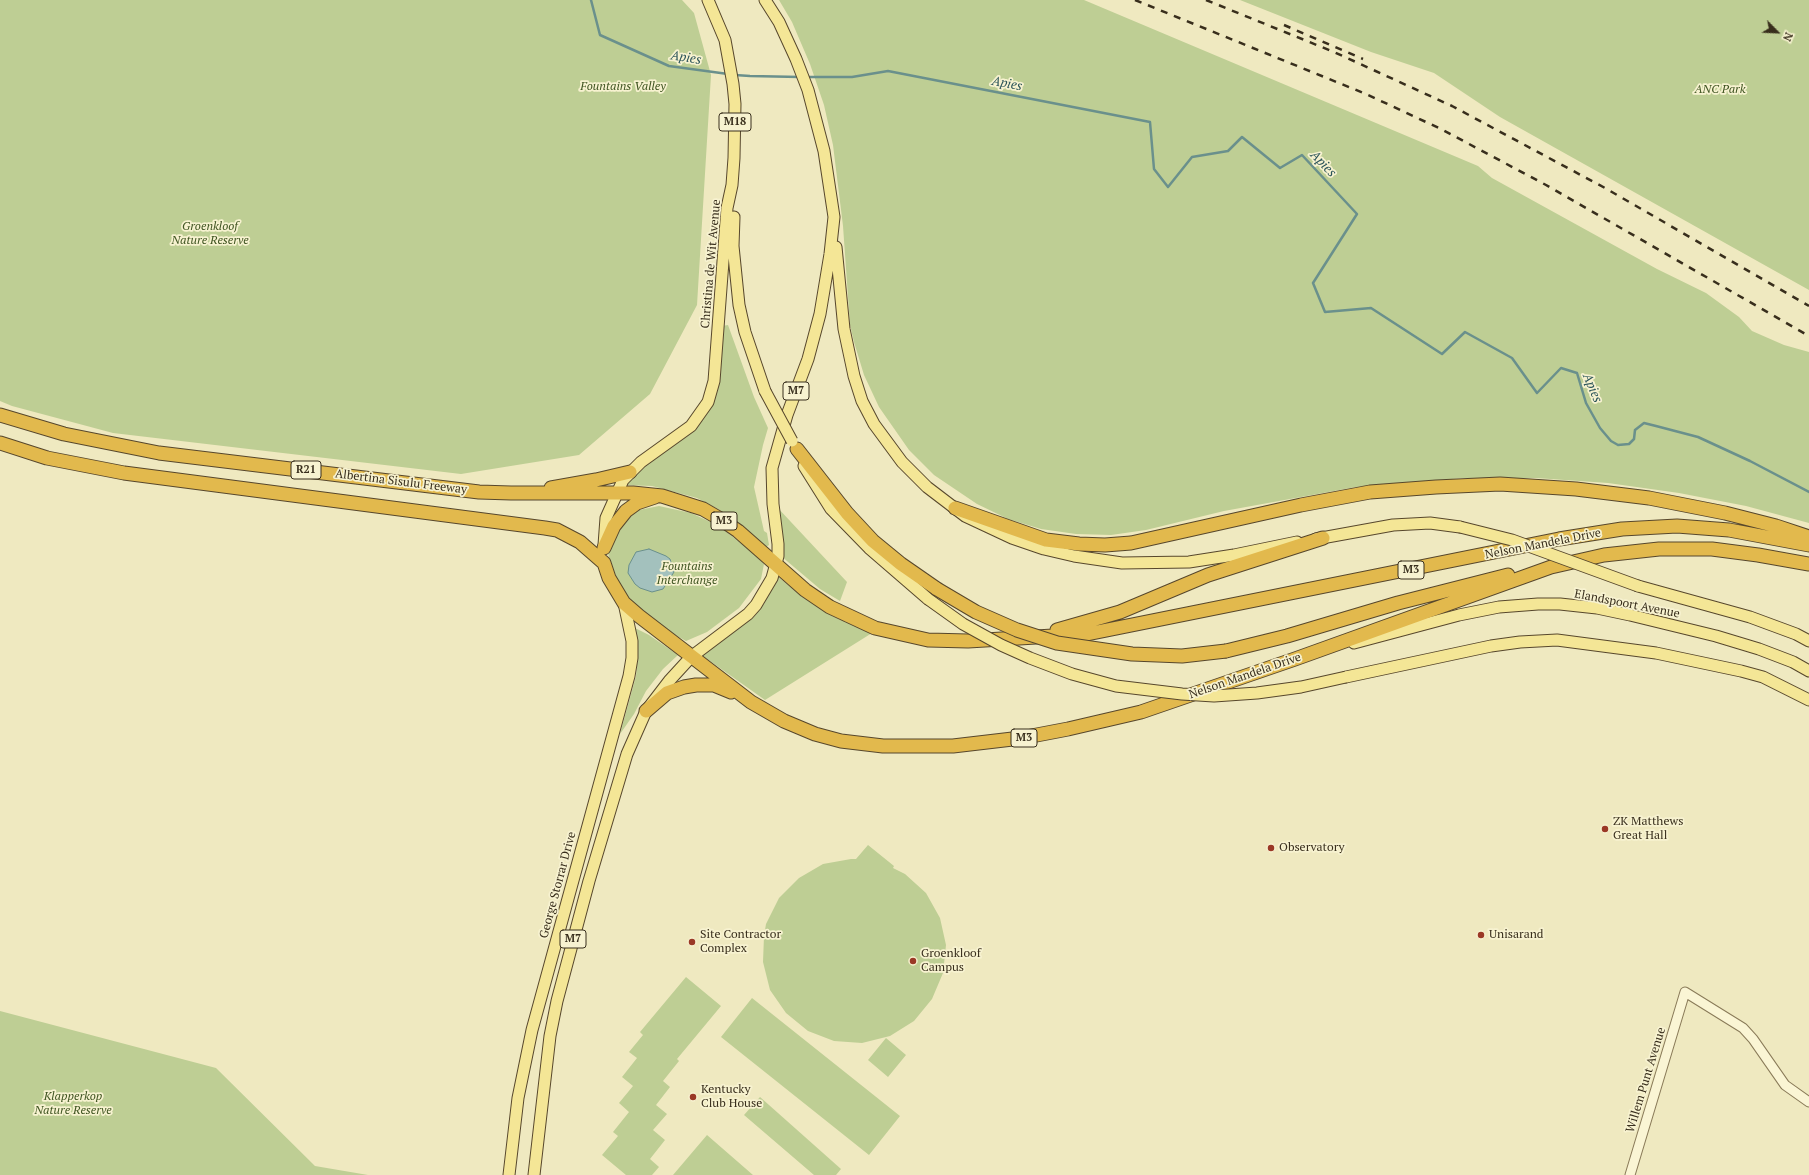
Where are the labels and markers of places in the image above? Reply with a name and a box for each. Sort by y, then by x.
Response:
place label: ZK Matthews Great Hall [1613,815,1683,843]
marker: ZK Matthews Great Hall [1600,824,1610,834]
place label: Observatory [1279,841,1345,855]
marker: Observatory [1266,843,1276,853]
place label: Site Contractor Complex [700,928,781,956]
place label: Unisarand [1489,928,1544,942]
marker: Unisarand [1476,930,1486,940]
marker: Site Contractor Complex [687,937,697,947]
place label: Groenkloof Campus [921,947,981,975]
marker: Groenkloof Campus [908,956,918,966]
place label: Kentucky Club House [701,1083,762,1111]
marker: Kentucky Club House [688,1092,698,1102]

